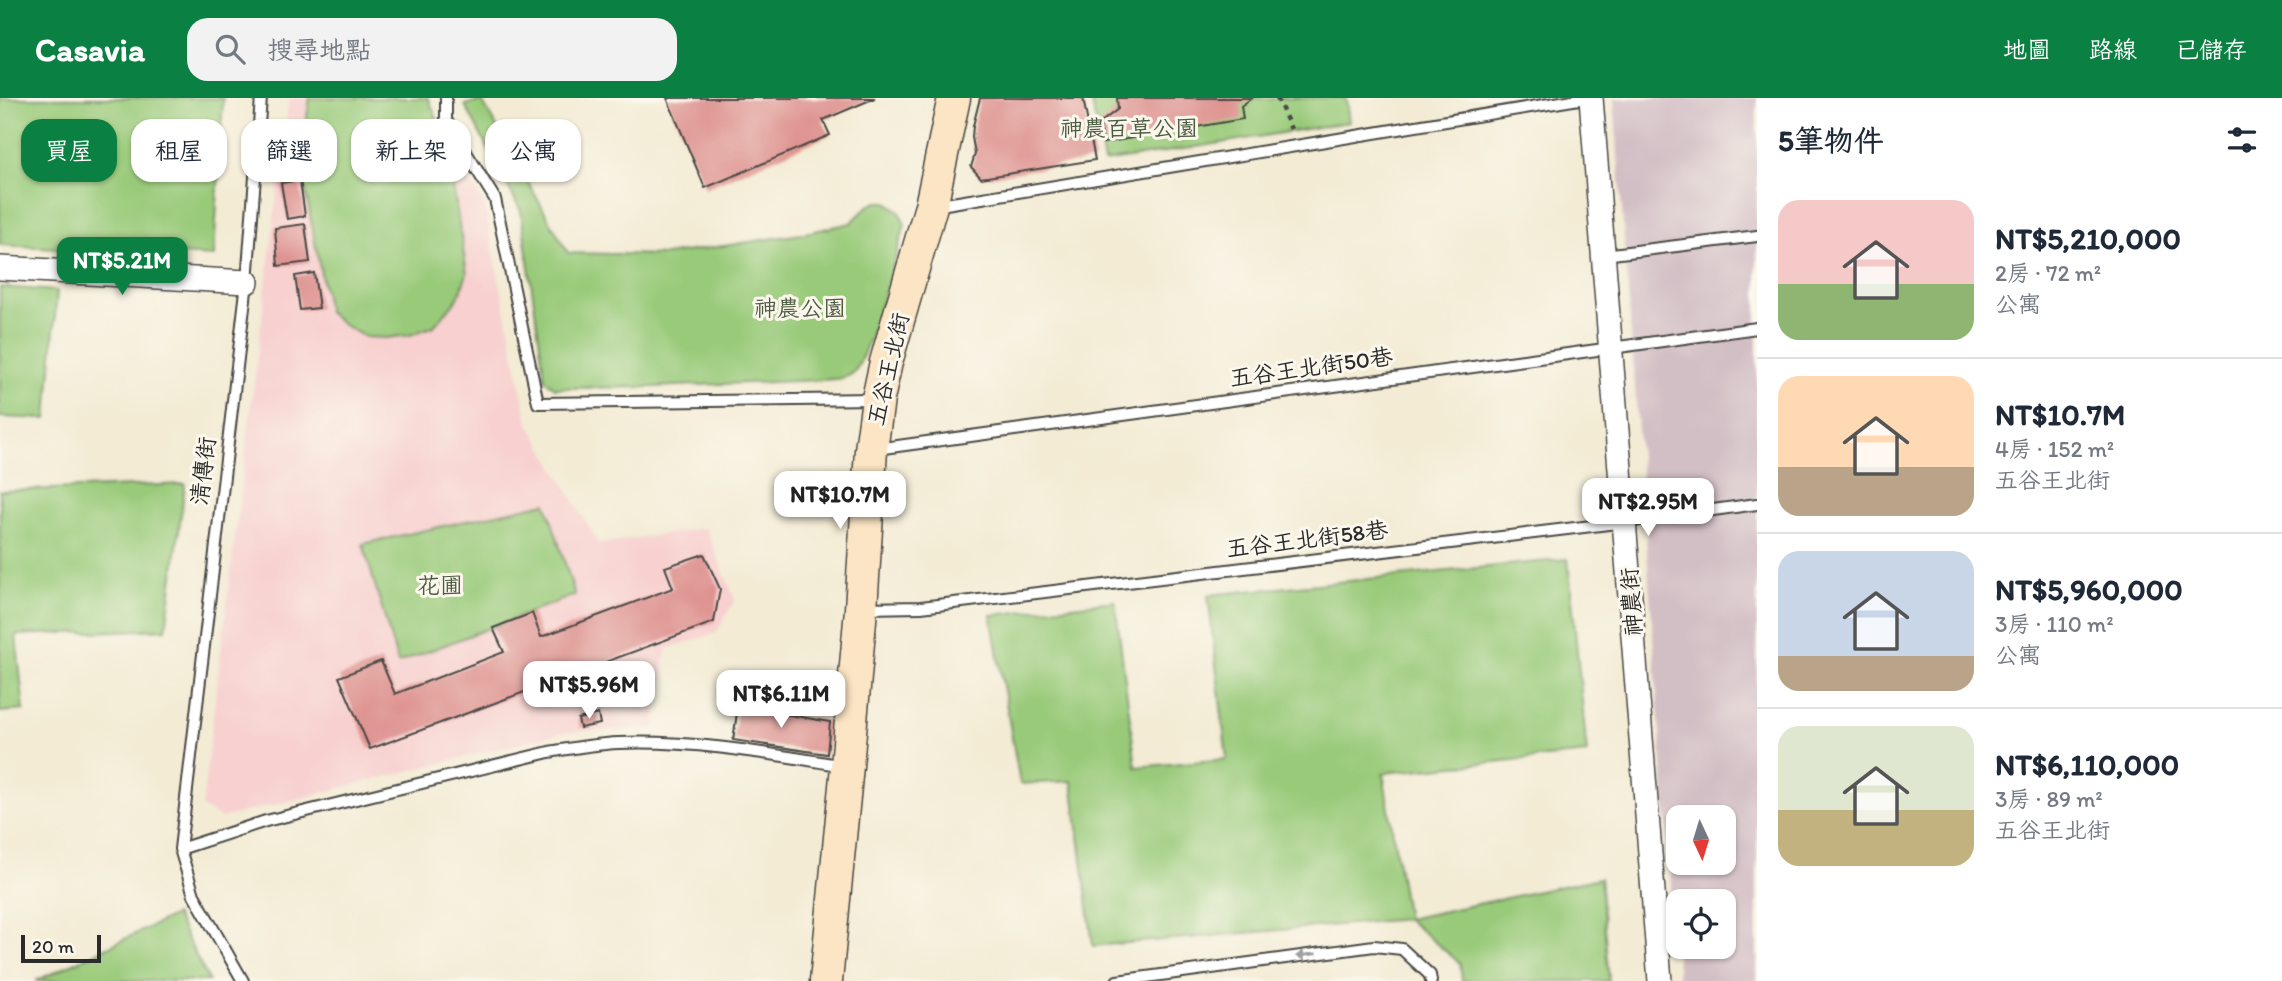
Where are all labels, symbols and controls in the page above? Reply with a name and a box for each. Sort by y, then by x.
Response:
search box [187,18,677,81]
text: Casavia [35,30,145,69]
icon: search [211,30,249,68]
text: 搜尋地點 [267,34,371,66]
text: 地圖 [2003,35,2051,64]
text: 路線 [2089,35,2137,64]
text: 已儲存 [2175,35,2247,64]
park label: 神農百草公園 [1060,114,1198,142]
chip: 買屋 [21,119,117,182]
chip: 租屋 [131,119,227,182]
chip: 篩選 [241,119,337,182]
chip: 新上架 [351,119,471,182]
chip: 公寓 [485,119,581,182]
icon: filters [2223,121,2261,159]
text: 5筆物件 [1778,122,1884,159]
text: NT$5,210,000 [1995,220,2181,257]
icon: home [1834,228,1918,312]
pin: NT$5.21M [50,238,194,297]
text: NT$5.21M [73,246,171,274]
text: 2房 · 72 m² [1995,259,2101,287]
text: 公寓 [1995,290,2041,318]
park label: 神農公園 [754,294,846,322]
street label: 五谷王北街 [861,310,915,428]
street label: 五谷王北街50巷 [1228,342,1395,392]
text: NT$10.7M [1995,396,2125,433]
icon: home [1834,404,1918,488]
street label: 清傳街 [185,435,221,507]
text: 4房 · 152 m² [1995,435,2114,463]
text: 五谷王北街 [1995,466,2110,494]
pin: NT$10.7M [768,472,912,531]
pin: NT$2.95M [1576,478,1720,538]
text: NT$10.7M [790,480,890,508]
text: NT$2.95M [1598,487,1698,515]
street label: 五谷王北街58巷 [1225,515,1390,563]
street label: 神農街 [1615,567,1647,637]
park label: 花圃 [417,571,463,599]
text: NT$5,960,000 [1995,571,2183,608]
icon: home [1834,579,1918,663]
text: 3房 · 110 m² [1995,610,2114,638]
text: 公寓 [1995,641,2041,669]
pin: NT$5.96M [517,662,661,721]
text: NT$5.96M [539,670,639,698]
pin: NT$6.11M [709,670,853,730]
text: NT$6.11M [732,679,830,707]
text: NT$6,110,000 [1995,746,2179,783]
icon: home [1834,754,1918,838]
text: 3房 · 89 m² [1995,785,2103,813]
north arrow [1666,805,1736,875]
map controls [1666,805,1736,959]
text: 五谷王北街 [1995,816,2110,844]
button: locate [1666,889,1736,959]
scale bar [21,932,102,964]
text: 20 m [32,935,74,958]
one-way arrow [1295,950,1317,961]

